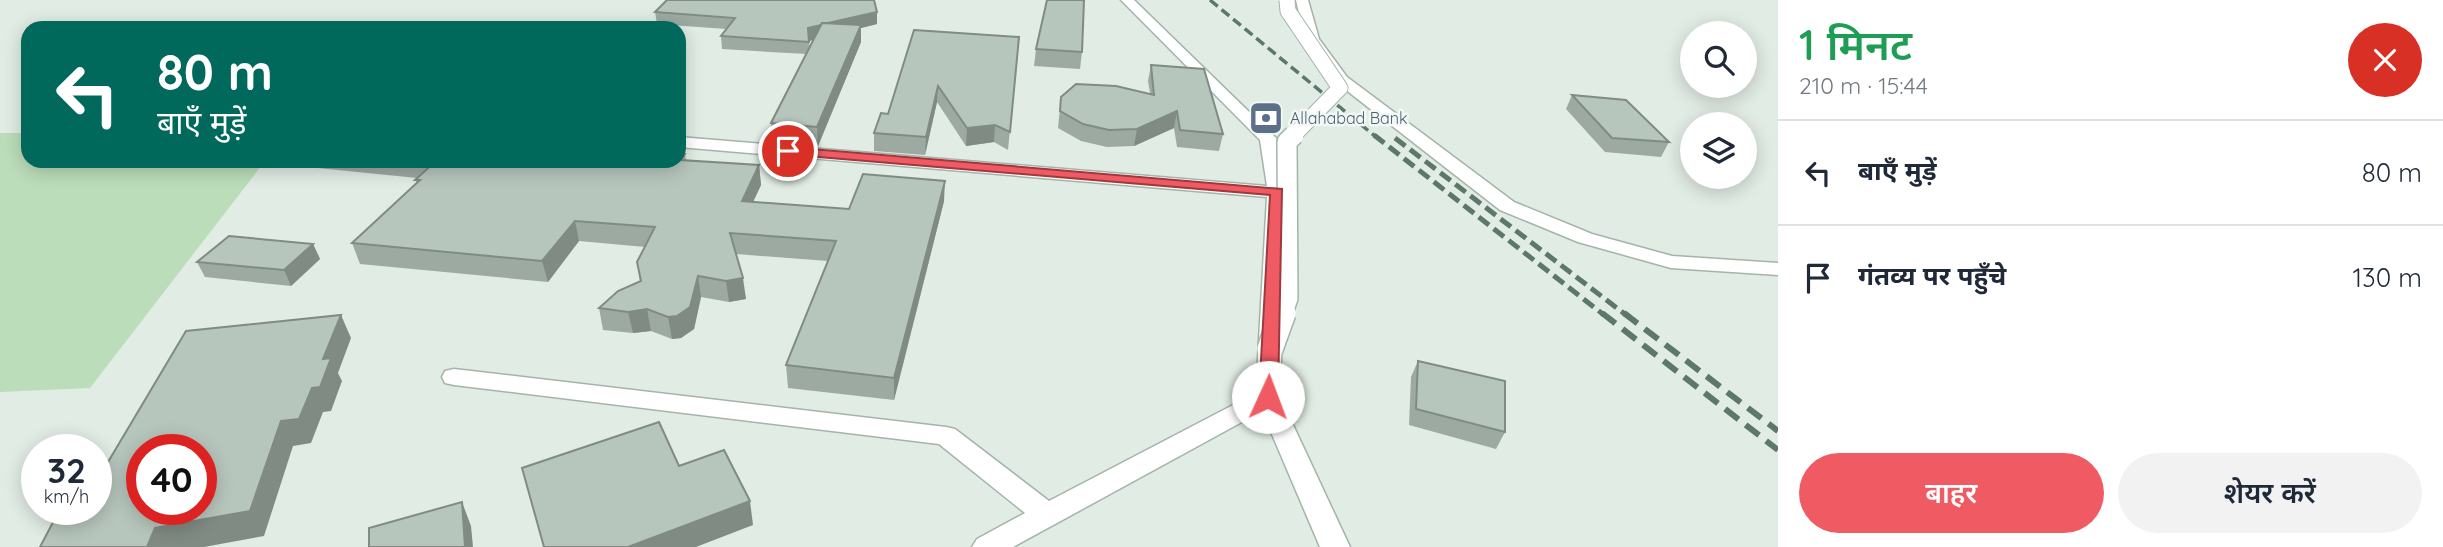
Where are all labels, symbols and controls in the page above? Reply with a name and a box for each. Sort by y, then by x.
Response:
text: 1 मिनट [1799,18,1912,71]
map controls [1680,21,1757,189]
button: search [1680,21,1757,98]
button: close [2348,23,2422,97]
text: 80 m [157,41,273,102]
icon: left [42,49,133,140]
text: 210 m · 15:44 [1799,71,1928,100]
bank icon: Allahabad Bank [1247,99,1285,137]
text: बाएँ मुड़ें [157,102,246,142]
place label: Allahabad Bank [1290,108,1408,128]
button: layers [1680,112,1757,189]
pin [758,121,818,181]
icon: arrive [769,132,807,170]
icon: left [1799,154,1837,192]
text: बाएँ मुड़ें [1858,154,1937,187]
text: 80 m [2362,156,2422,189]
icon: arrive [1799,259,1837,297]
text: गंतव्य पर पहुँचे [1858,259,2006,292]
text: 130 m [2352,261,2422,294]
position arrow [1231,360,1305,434]
speed limit sign: 40 [126,434,217,525]
text: 32 [47,448,86,492]
button: बाहर [1799,453,2104,533]
button: शेयर करें [2118,453,2422,533]
text: km/h [44,485,89,508]

